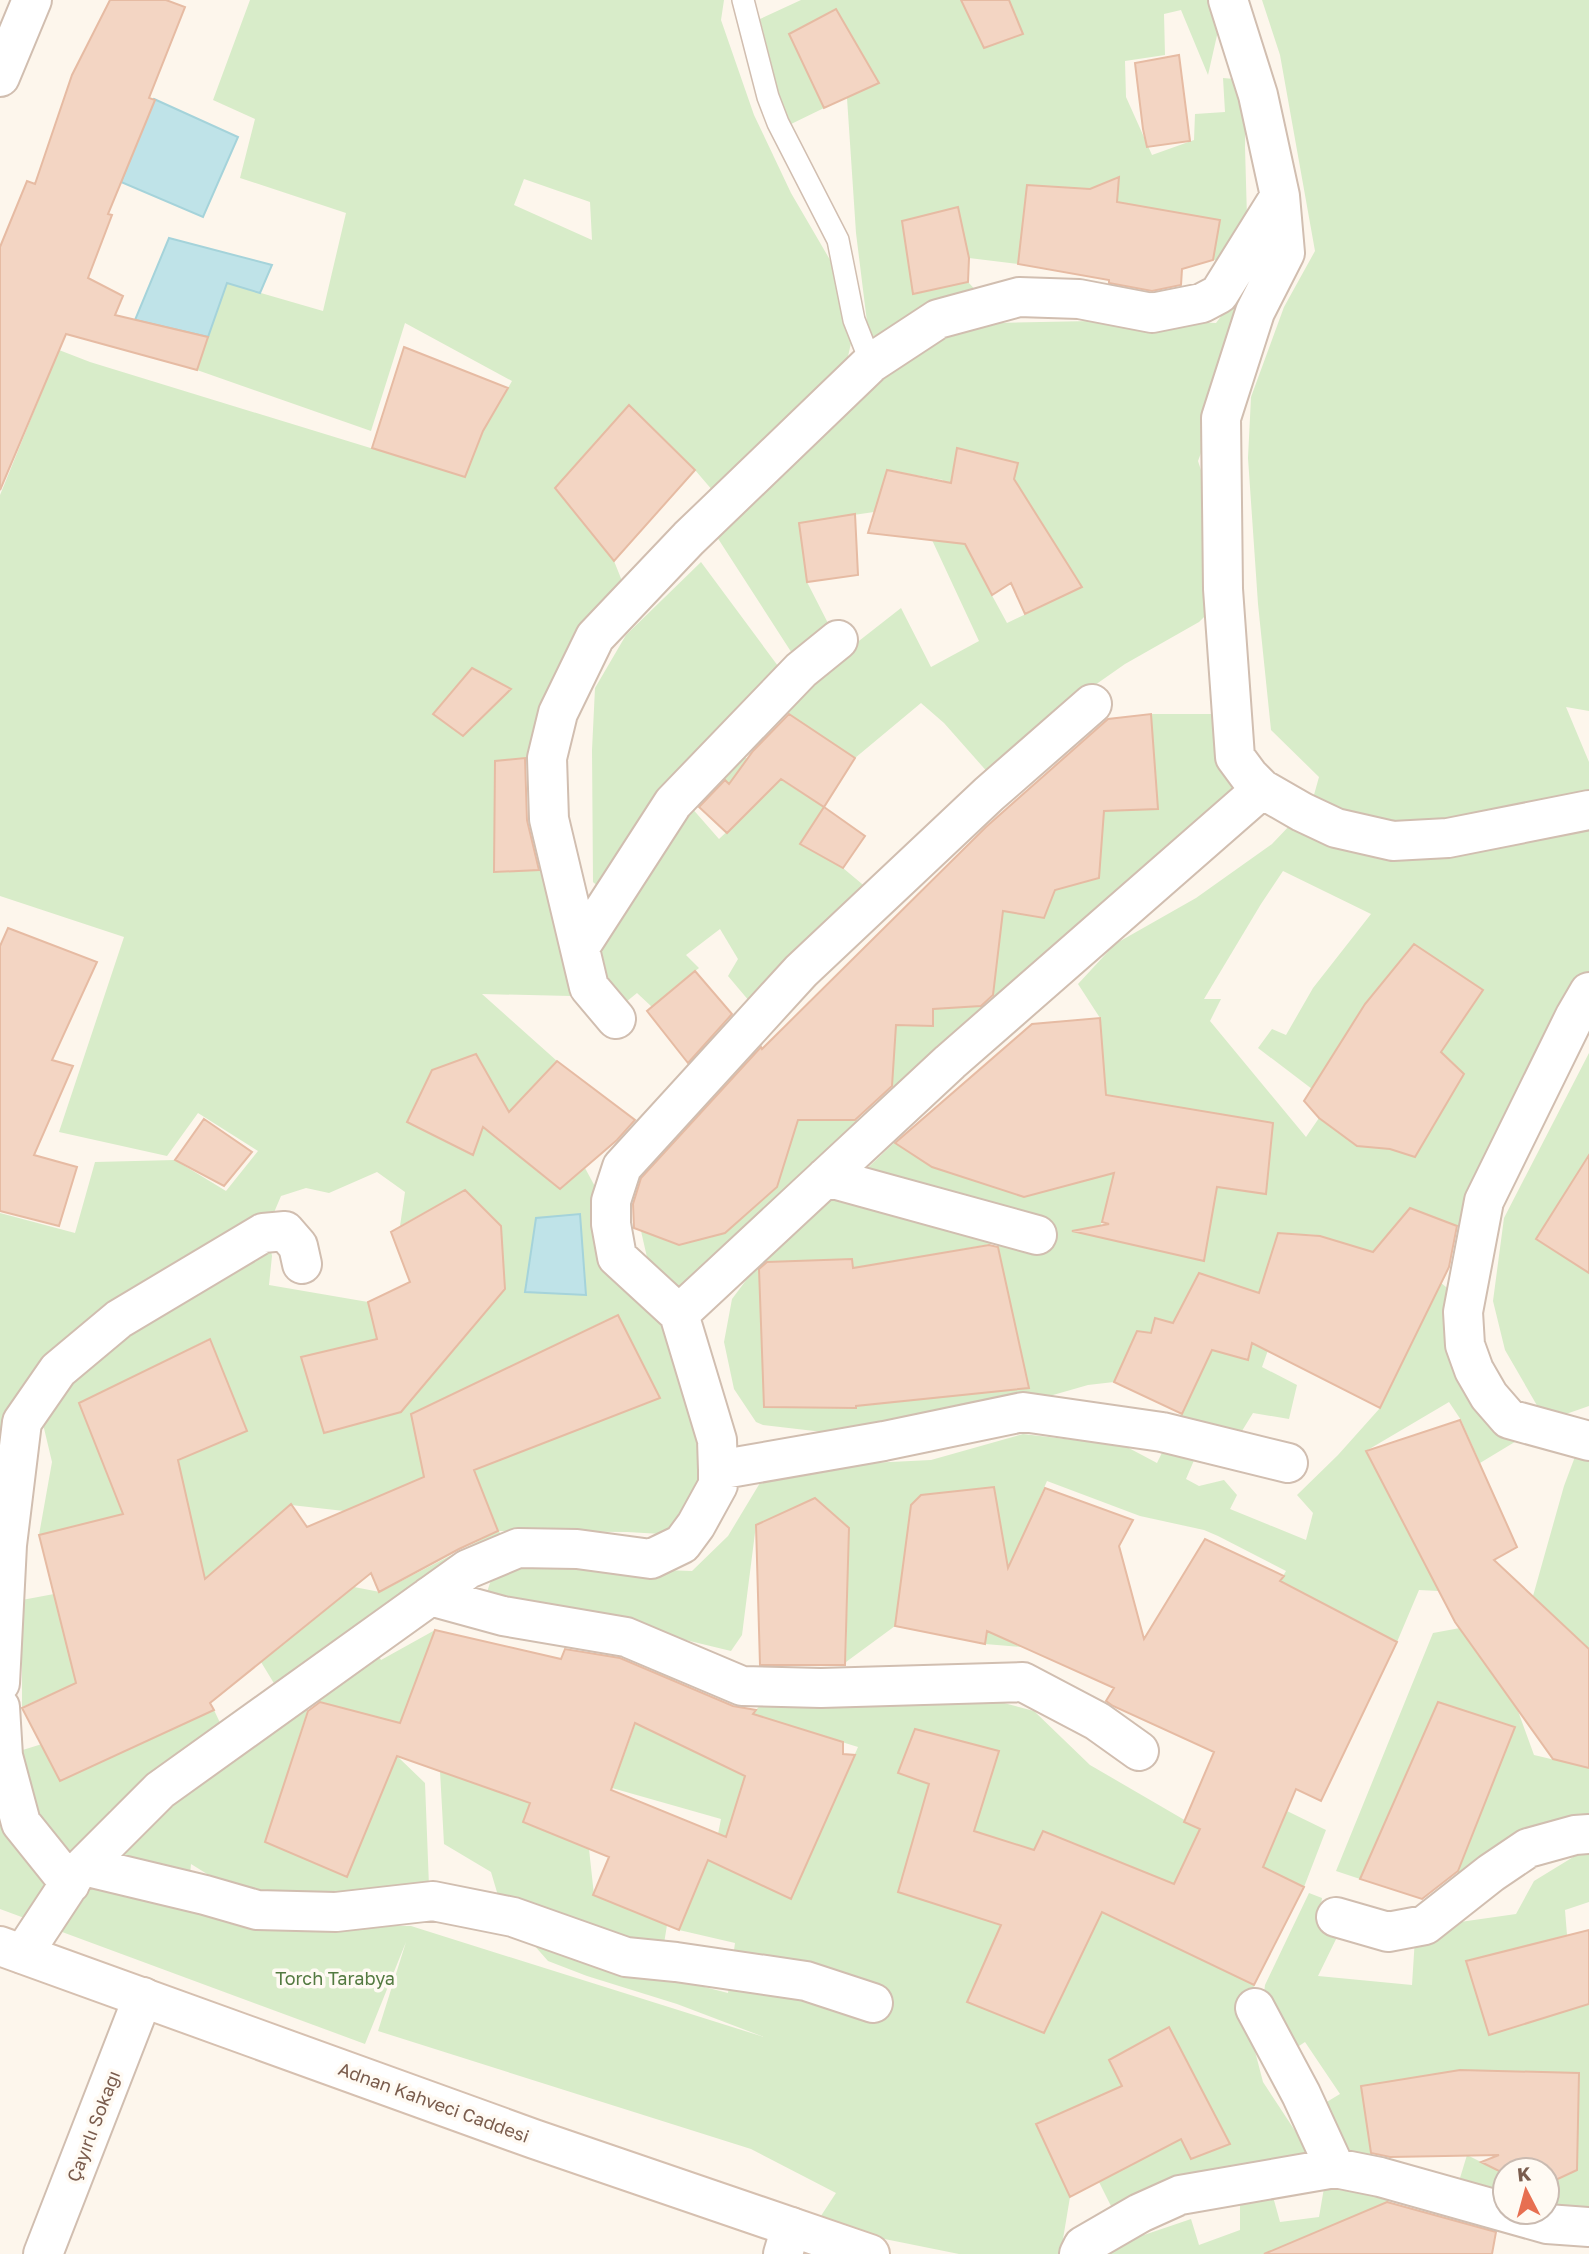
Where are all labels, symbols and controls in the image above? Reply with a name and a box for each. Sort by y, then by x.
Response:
park label: Torch Tarabya [275,1967,395,1989]
street label: Adnan Kahveci Caddesi [336,2057,532,2147]
street label: Çayırlı Sokağı [62,2067,124,2185]
north arrow [1491,2156,1561,2226]
text: K [1516,2161,1532,2186]

